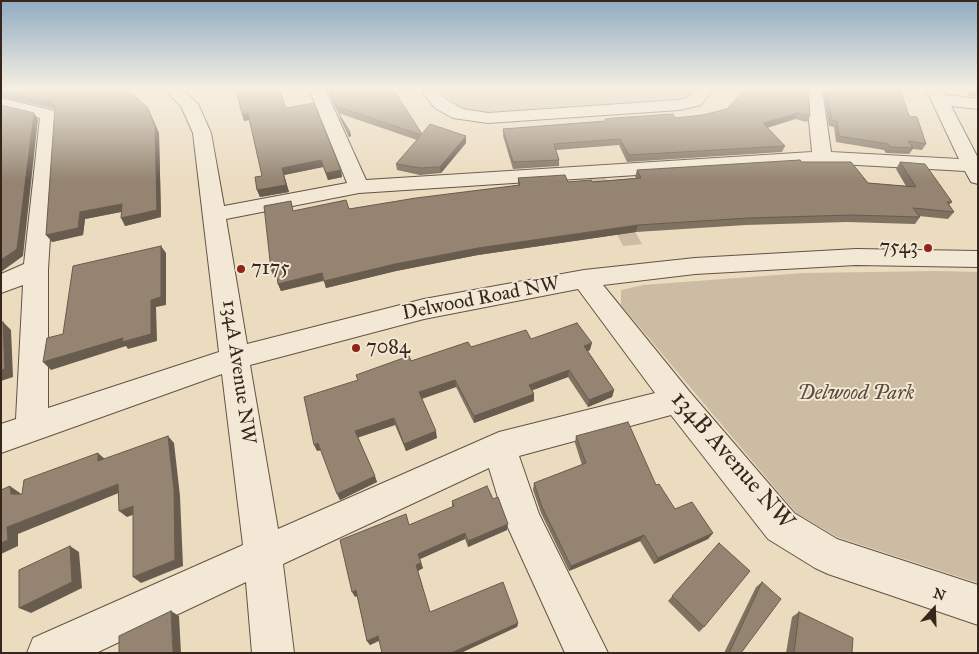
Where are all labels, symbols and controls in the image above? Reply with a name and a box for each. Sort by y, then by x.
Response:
place label: 7543 [879,236,918,260]
marker: 7543 [922,242,934,254]
place label: 7175 [251,257,290,281]
marker: 7175 [235,263,247,275]
street label: Delwood Road NW [400,272,562,326]
street label: 134A Avenue NW [216,298,260,446]
place label: 7084 [366,336,410,360]
marker: 7084 [350,342,362,354]
park label: Delwood Park [798,382,914,406]
street label: 134B Avenue NW [664,386,800,536]
north arrow [909,584,959,634]
text: N [931,584,948,604]

